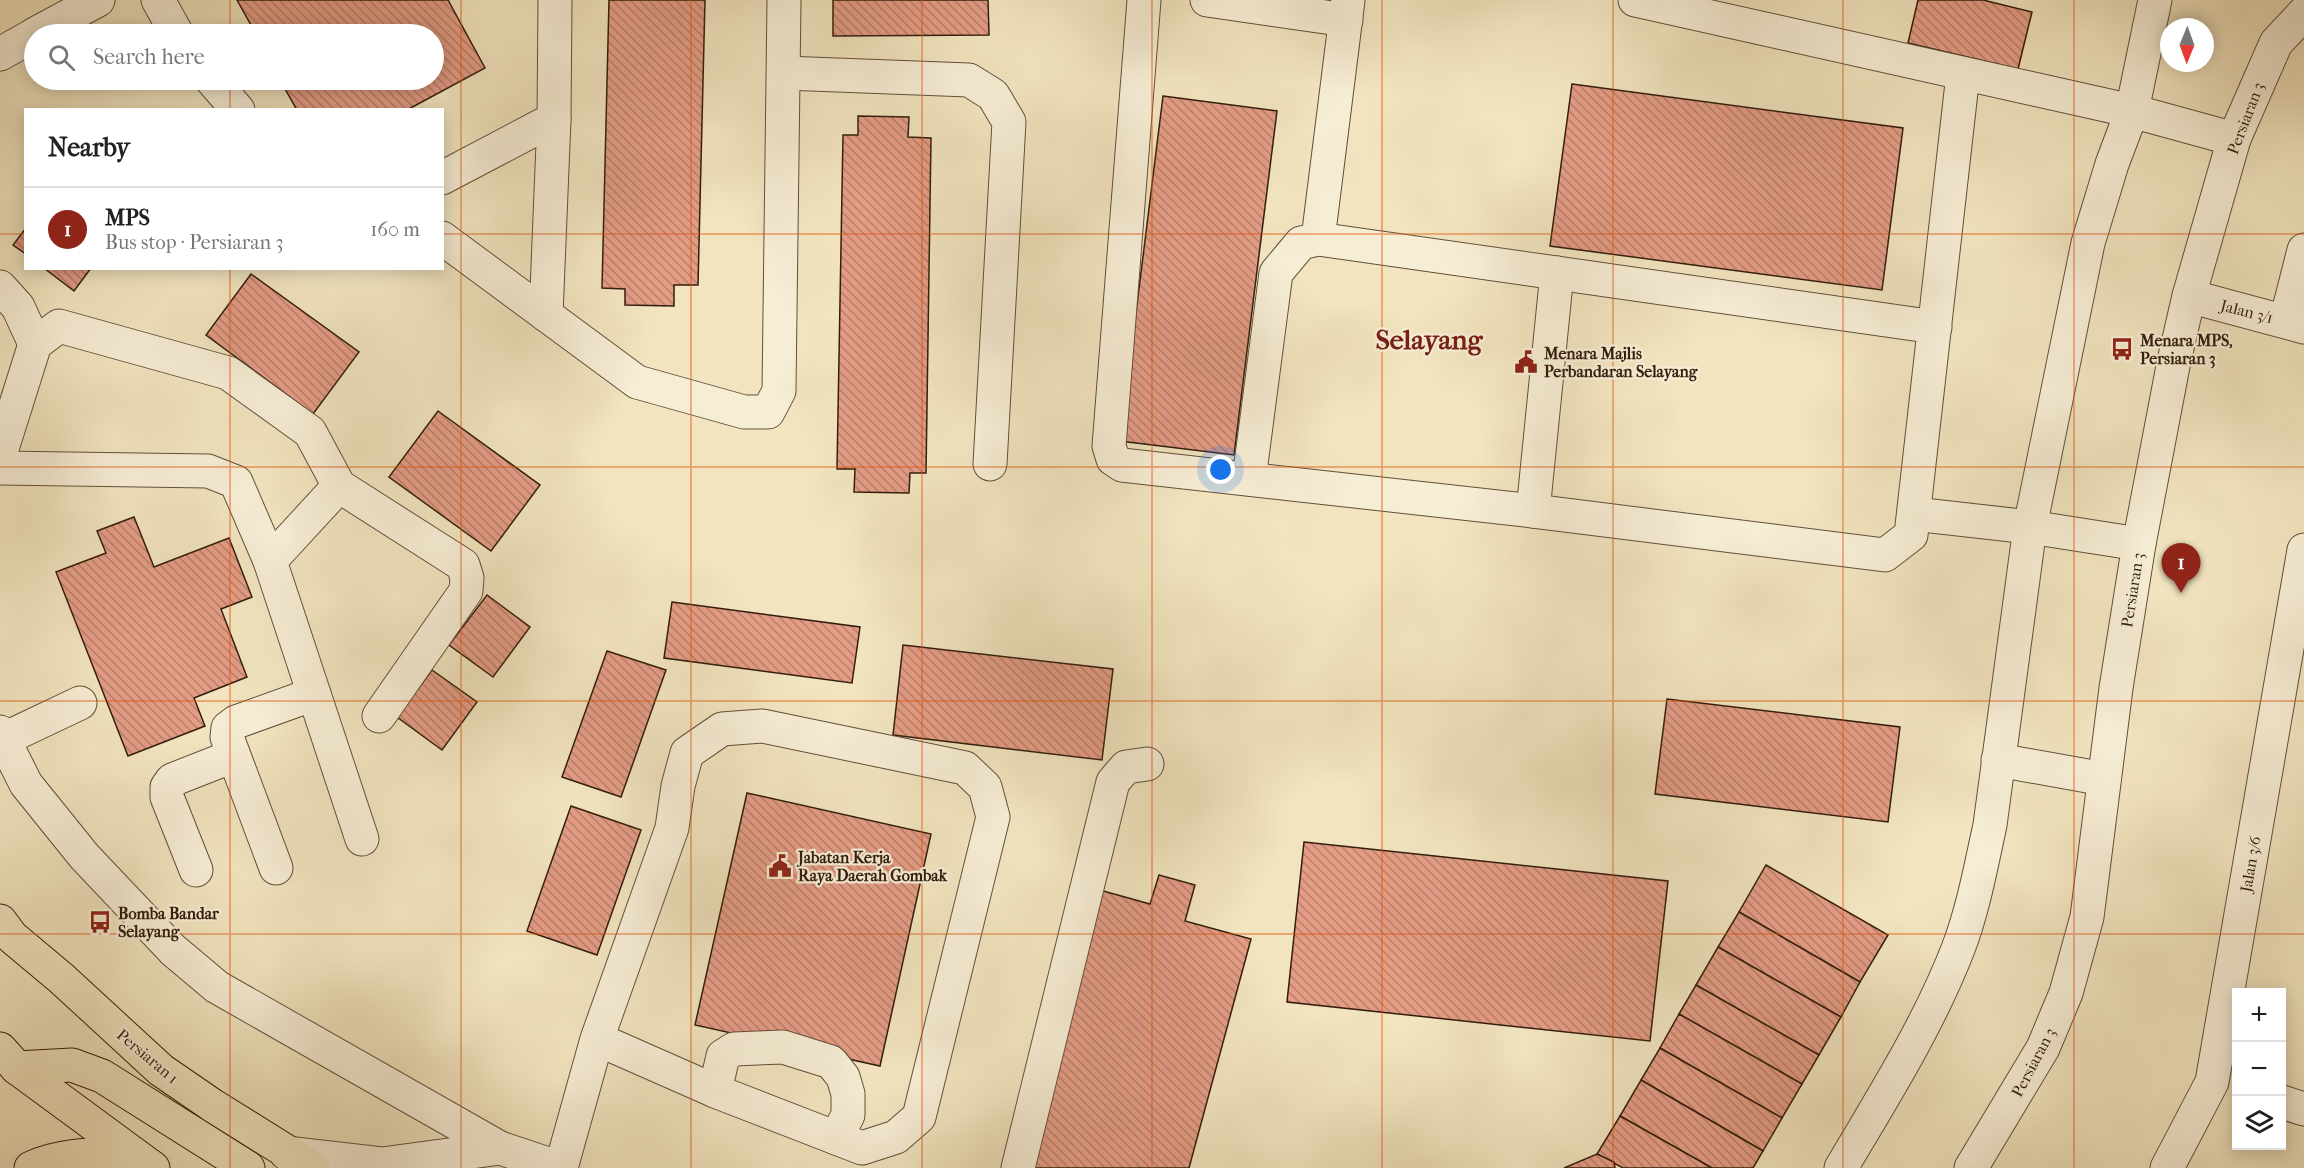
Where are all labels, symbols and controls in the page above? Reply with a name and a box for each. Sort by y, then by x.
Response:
north arrow [2160,18,2214,72]
search box [24,24,444,90]
icon: search [45,41,78,74]
text: Search here [93,44,205,70]
street label: Persiaran 3 [2223,80,2268,157]
text: Nearby [48,132,130,163]
text: MPS [105,205,150,231]
text: 1 [64,218,71,241]
text: 160 m [370,218,420,241]
text: Bus stop · Persiaran 3 [105,231,284,254]
street label: Jalan 3/1 [2217,295,2275,327]
district label: Selayang [1375,323,1484,356]
place label: Menara MPS, Persiaran 3 [2139,331,2232,369]
bus stop icon: Menara MPS, Persiaran 3 [2109,336,2135,362]
place label: Menara Majlis Perbandaran Selayang [1543,344,1698,382]
public building icon: Menara Majlis Perbandaran Selayang [1513,349,1539,375]
your location [1206,455,1235,484]
pin: 1 [2162,544,2200,593]
street label: Persiaran 3 [2117,551,2148,629]
street label: Jalan 3/6 [2236,834,2265,896]
place label: Jabatan Kerja Raya Daerah Gombak [796,848,948,886]
public building icon: Jabatan Kerja Raya Daerah Gombak [767,853,793,879]
place label: Bomba Bandar Selayang [118,904,220,942]
bus stop icon: Bomba Bandar Selayang [87,909,113,935]
map controls [2232,988,2286,1150]
button: + [2232,988,2286,1042]
street label: Persiaran 3 [2007,1024,2060,1100]
street label: Persiaran 1 [113,1025,182,1088]
button: − [2232,1042,2286,1096]
button: layers [2232,1096,2286,1150]

